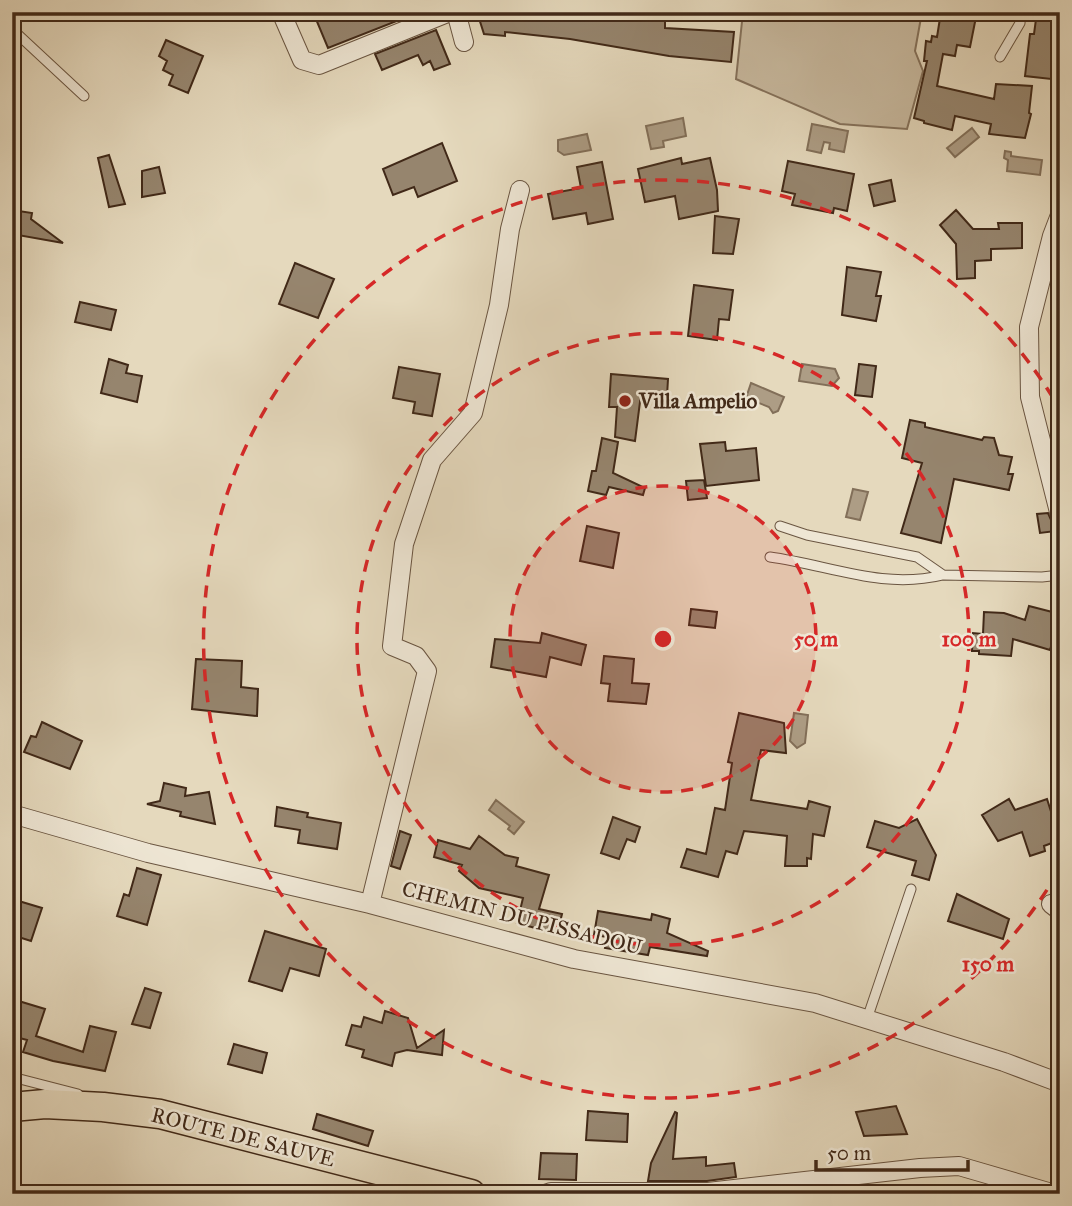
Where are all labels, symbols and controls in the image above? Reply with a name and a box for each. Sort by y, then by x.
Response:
place label: Villa Ampelio [638,388,758,414]
marker: Villa Ampelio [617,393,633,409]
text: 50 m [794,626,838,652]
text: 100 m [942,626,997,652]
centre of rings [651,627,675,651]
street label: CHEMIN DU PISSADOU [399,876,645,960]
text: 150 m [962,951,1014,977]
street label: ROUTE DE SAUVE [149,1102,337,1172]
scale bar [816,1129,969,1173]
text: 50 m [827,1140,872,1166]

